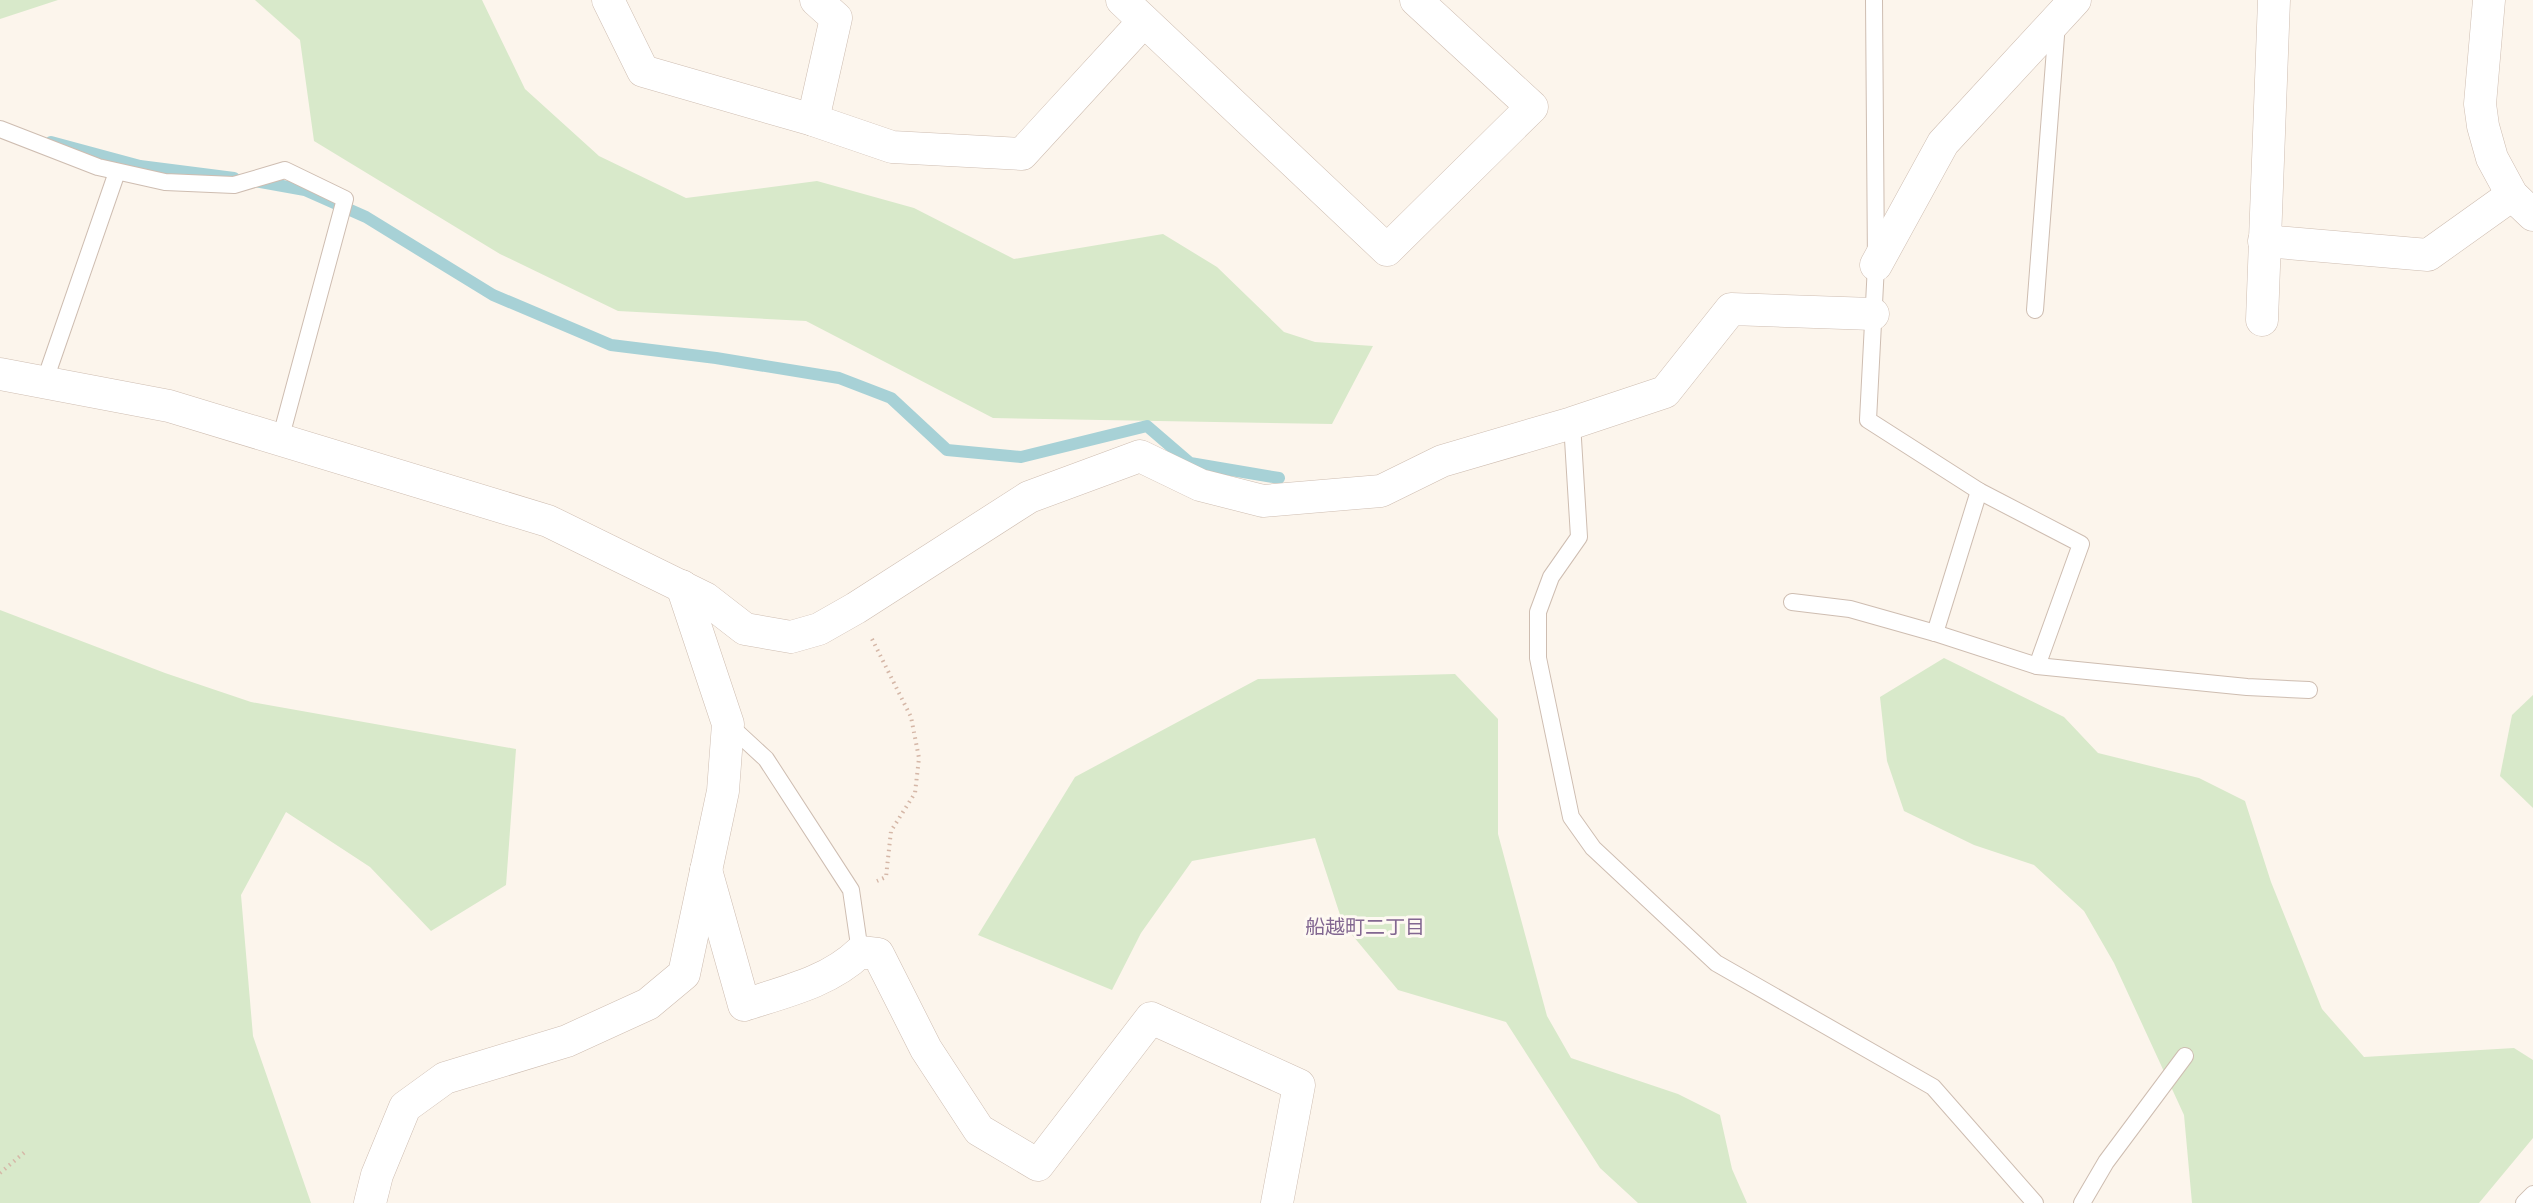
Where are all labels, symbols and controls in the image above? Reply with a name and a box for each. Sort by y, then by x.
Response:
district label: 船越町二丁目 [1305,915,1425,939]

